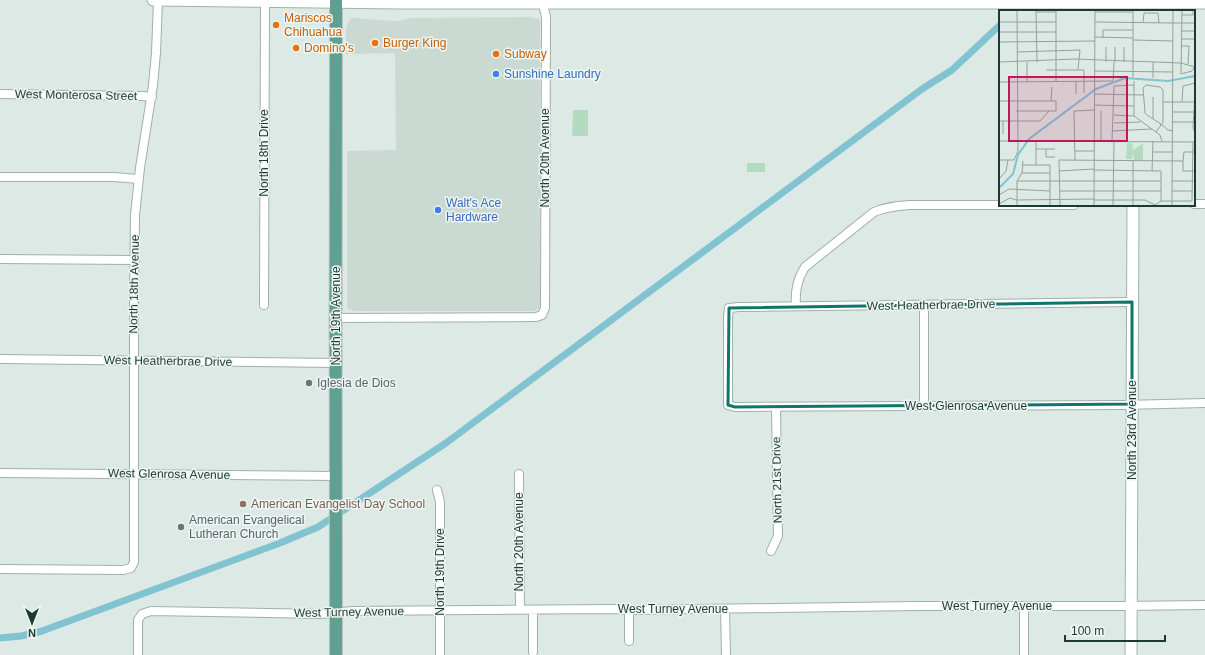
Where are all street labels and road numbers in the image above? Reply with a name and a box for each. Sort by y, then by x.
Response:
street label: West Monterosa Street [15,87,138,103]
street label: North 20th Avenue [538,108,552,208]
street label: North 18th Drive [257,109,271,197]
street label: North 18th Avenue [126,234,142,334]
street label: North 19th Avenue [329,266,343,366]
street label: West Heatherbrae Drive [867,297,996,313]
street label: West Heatherbrae Drive [104,353,233,369]
street label: North 23rd Avenue [1125,380,1139,480]
street label: West Glenrosa Avenue [905,399,1027,413]
street label: North 21st Drive [769,436,785,523]
street label: West Glenrosa Avenue [108,466,231,482]
street label: North 20th Avenue [512,492,526,592]
street label: North 19th Drive [433,528,447,616]
street label: West Turney Avenue [942,599,1052,613]
street label: West Turney Avenue [618,602,728,616]
street label: West Turney Avenue [294,604,405,620]

